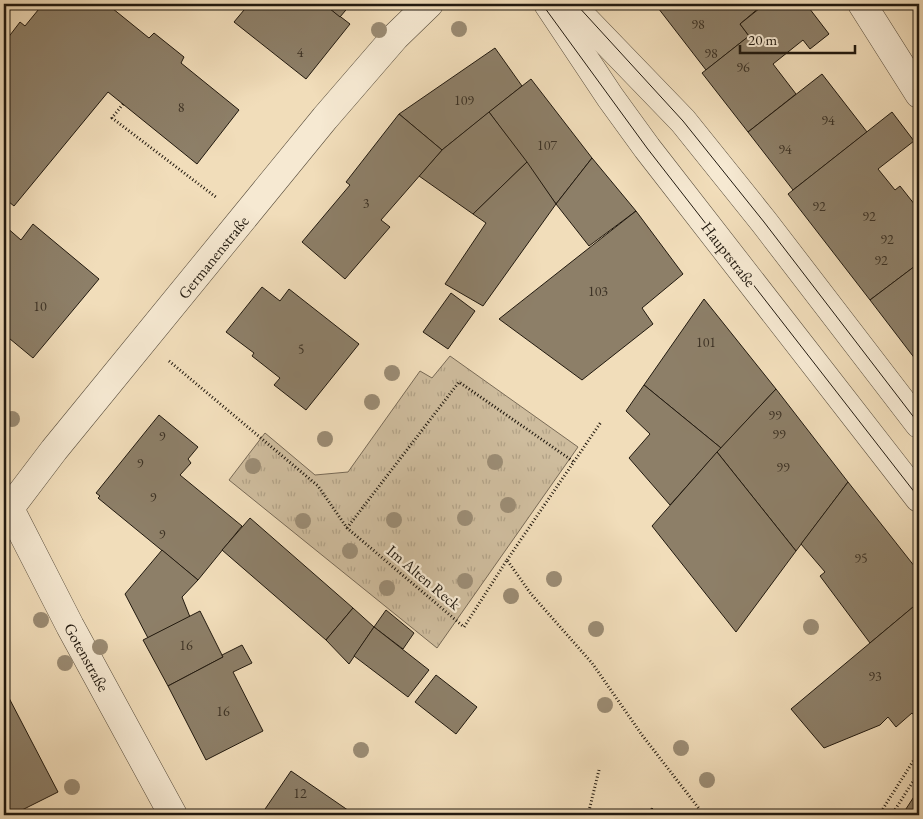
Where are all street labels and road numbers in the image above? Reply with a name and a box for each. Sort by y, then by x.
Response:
street label: Germanenstraße [173,211,253,303]
street label: Hauptstraße [697,217,761,291]
street label: Im Alten Reck [382,540,465,615]
street label: Gotenstraße [59,619,114,695]

